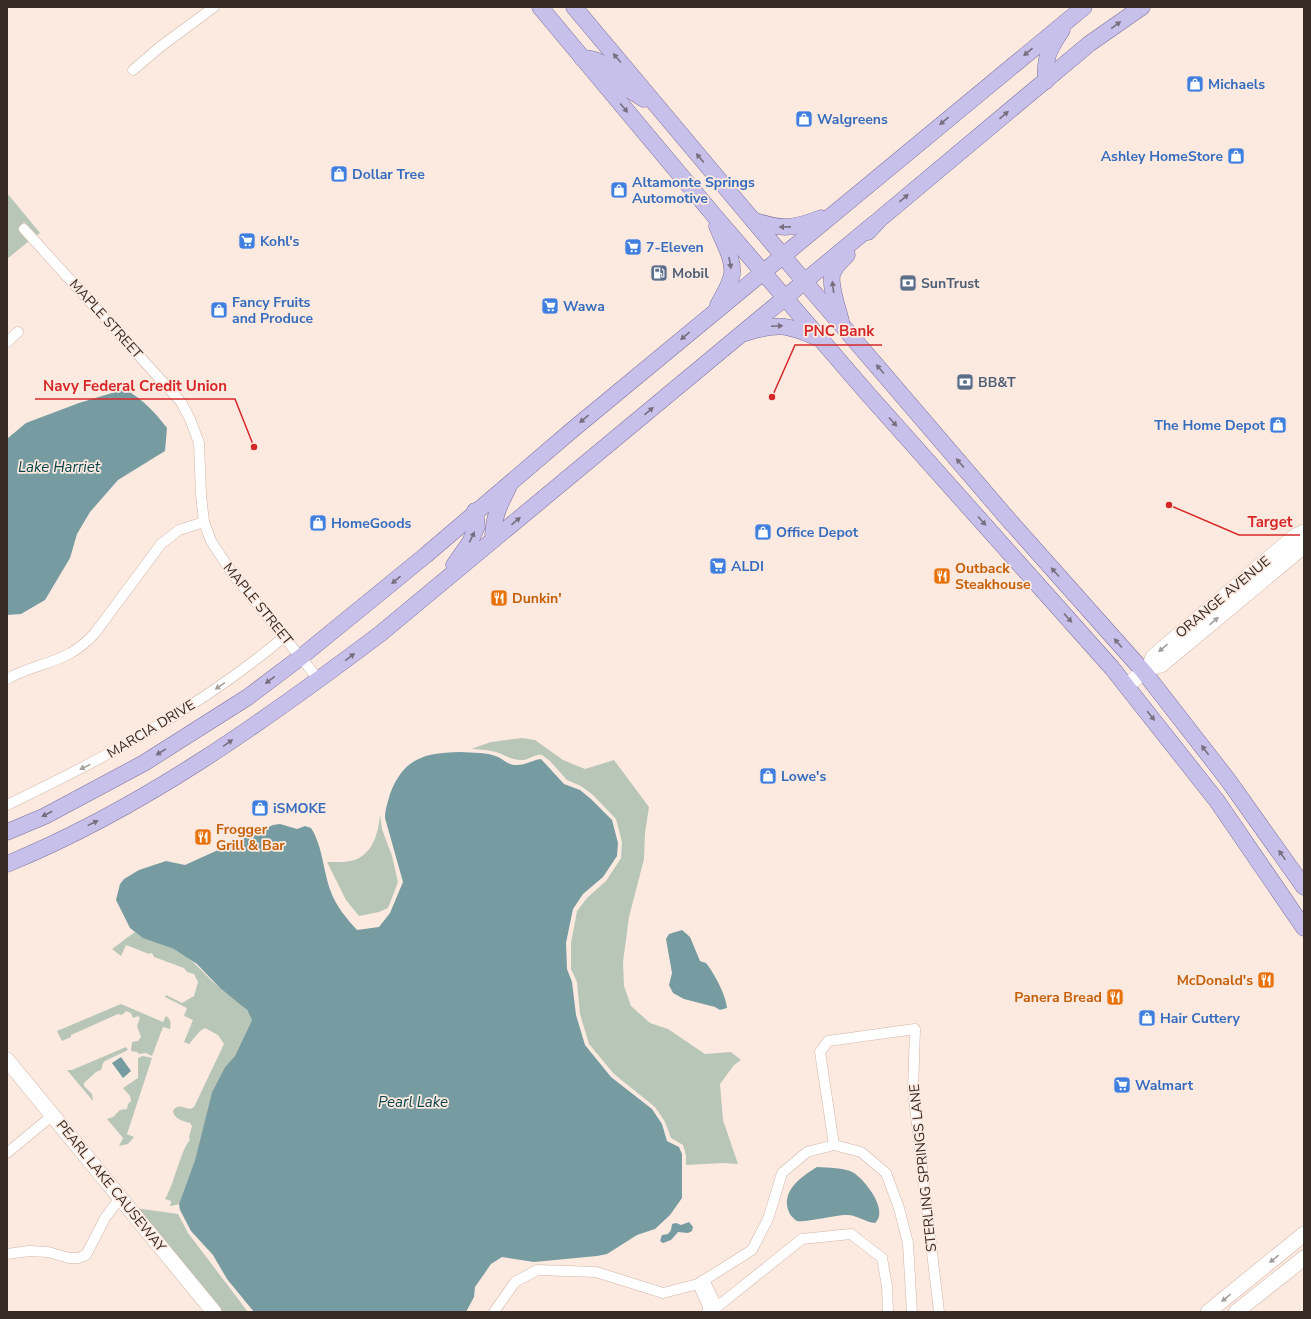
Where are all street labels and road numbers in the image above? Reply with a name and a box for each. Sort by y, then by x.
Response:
street label: MAPLE STREET [65,275,147,363]
street label: ORANGE AVENUE [1172,552,1274,642]
street label: MAPLE STREET [219,559,298,650]
street label: MARCIA DRIVE [103,695,199,763]
street label: STERLING SPRINGS LANE [905,1083,941,1253]
street label: PEARL LAKE CAUSEWAY [52,1116,170,1256]

